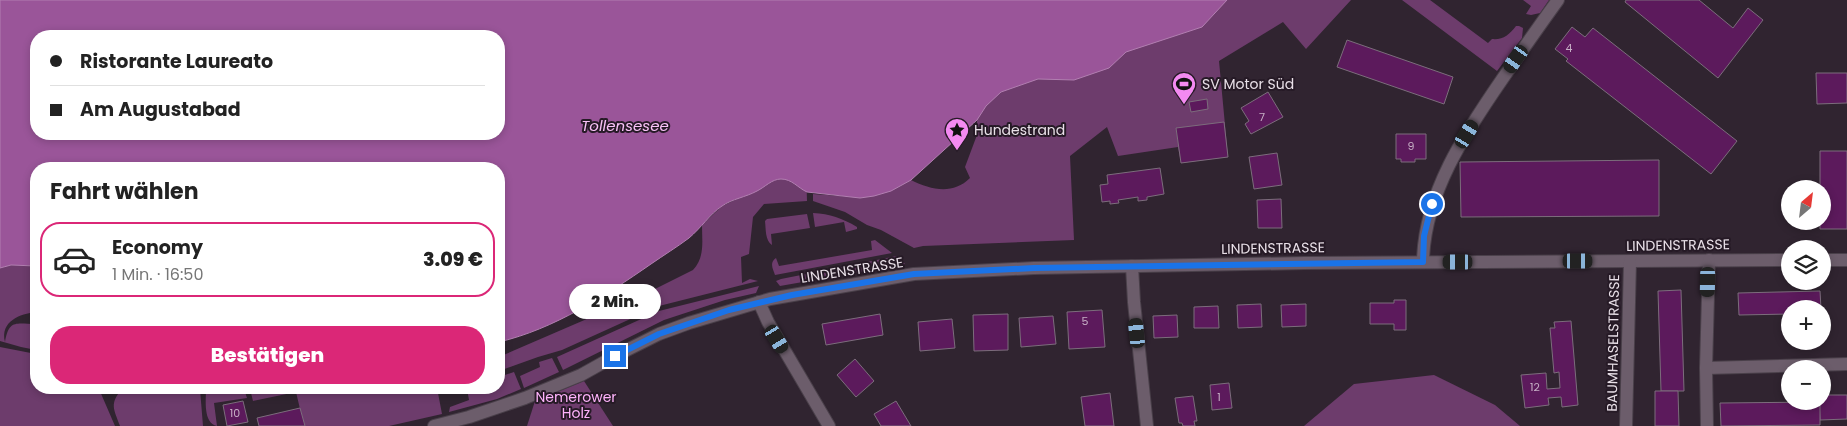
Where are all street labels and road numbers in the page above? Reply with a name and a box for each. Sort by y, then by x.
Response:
street label: LINDENSTRASSE [1626,234,1730,256]
street label: LINDENSTRASSE [1221,237,1325,259]
street label: LINDENSTRASSE [799,252,905,288]
street label: BAUMHASELSTRASSE [1602,274,1624,412]

